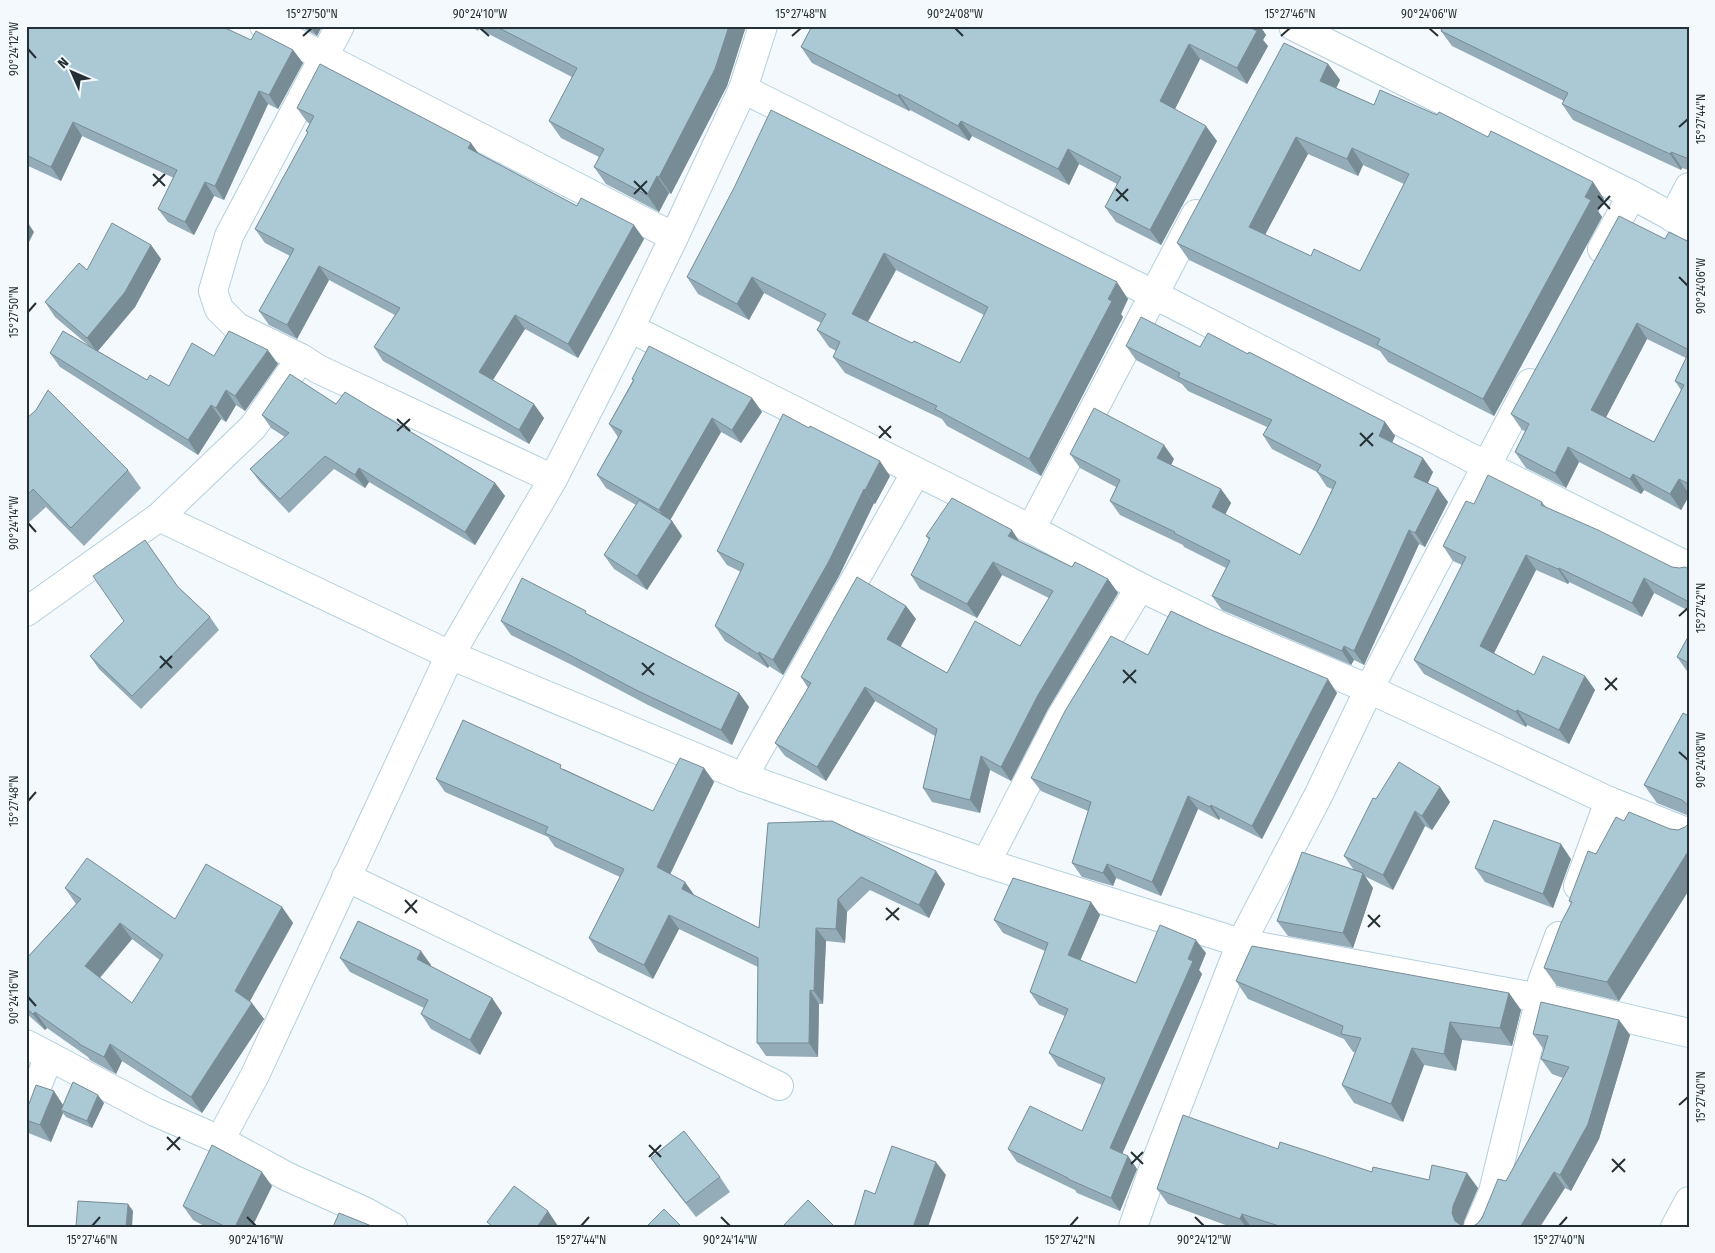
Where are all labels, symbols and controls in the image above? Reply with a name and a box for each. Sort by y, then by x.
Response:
text: 15°27'50"N [286,7,338,21]
text: 90°24'10"W [453,7,507,21]
text: 15°27'48"N [775,7,827,21]
text: 90°24'08"W [927,7,983,21]
text: 15°27'46"N [1264,7,1316,21]
text: 90°24'06"W [1401,7,1457,21]
text: 90°24'12"W [7,22,21,76]
north arrow [48,48,98,98]
text: N [54,54,72,72]
text: 15°27'44"N [1694,94,1708,144]
text: 90°24'06"W [1694,258,1708,314]
text: 15°27'50"N [7,286,21,338]
text: 90°24'14"W [7,496,21,550]
text: 15°27'42"N [1694,583,1708,633]
text: 90°24'08"W [1694,732,1708,788]
text: 15°27'48"N [7,775,21,827]
text: 90°24'16"W [7,970,21,1024]
text: 15°27'40"N [1694,1071,1708,1123]
text: 15°27'46"N [66,1233,118,1247]
text: 90°24'16"W [229,1233,283,1247]
text: 15°27'44"N [556,1233,606,1247]
text: 90°24'14"W [703,1233,757,1247]
text: 15°27'42"N [1045,1233,1095,1247]
text: 90°24'12"W [1177,1233,1231,1247]
text: 15°27'40"N [1533,1233,1585,1247]

